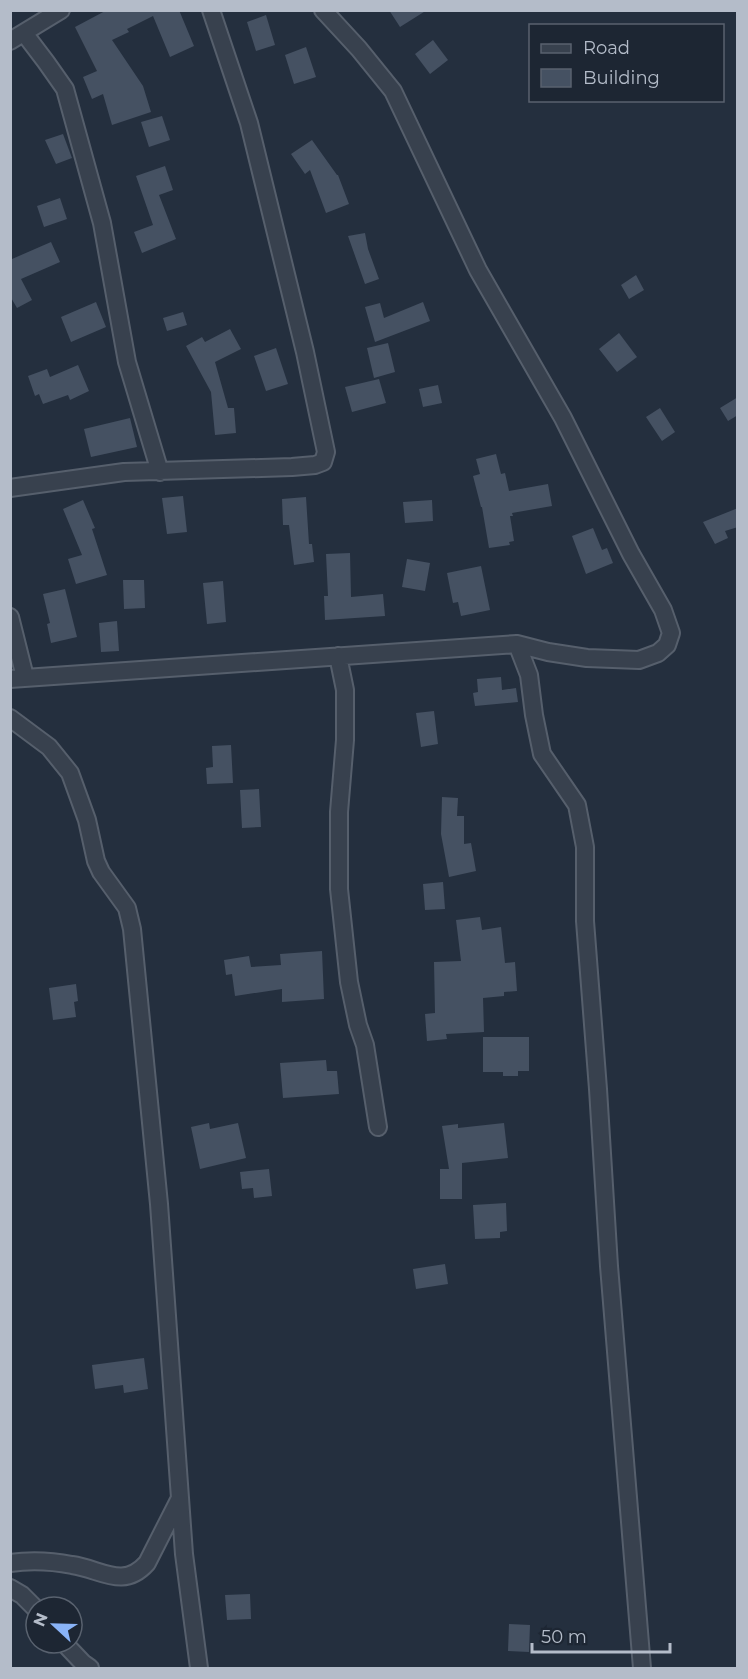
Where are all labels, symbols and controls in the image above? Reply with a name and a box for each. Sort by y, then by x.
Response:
legend [529,24,724,102]
text: Road [583,37,630,59]
text: Building [583,67,660,89]
north arrow [24,1595,84,1655]
text: N [29,1610,52,1629]
scale bar [532,1616,670,1654]
text: 50 m [541,1626,587,1648]

